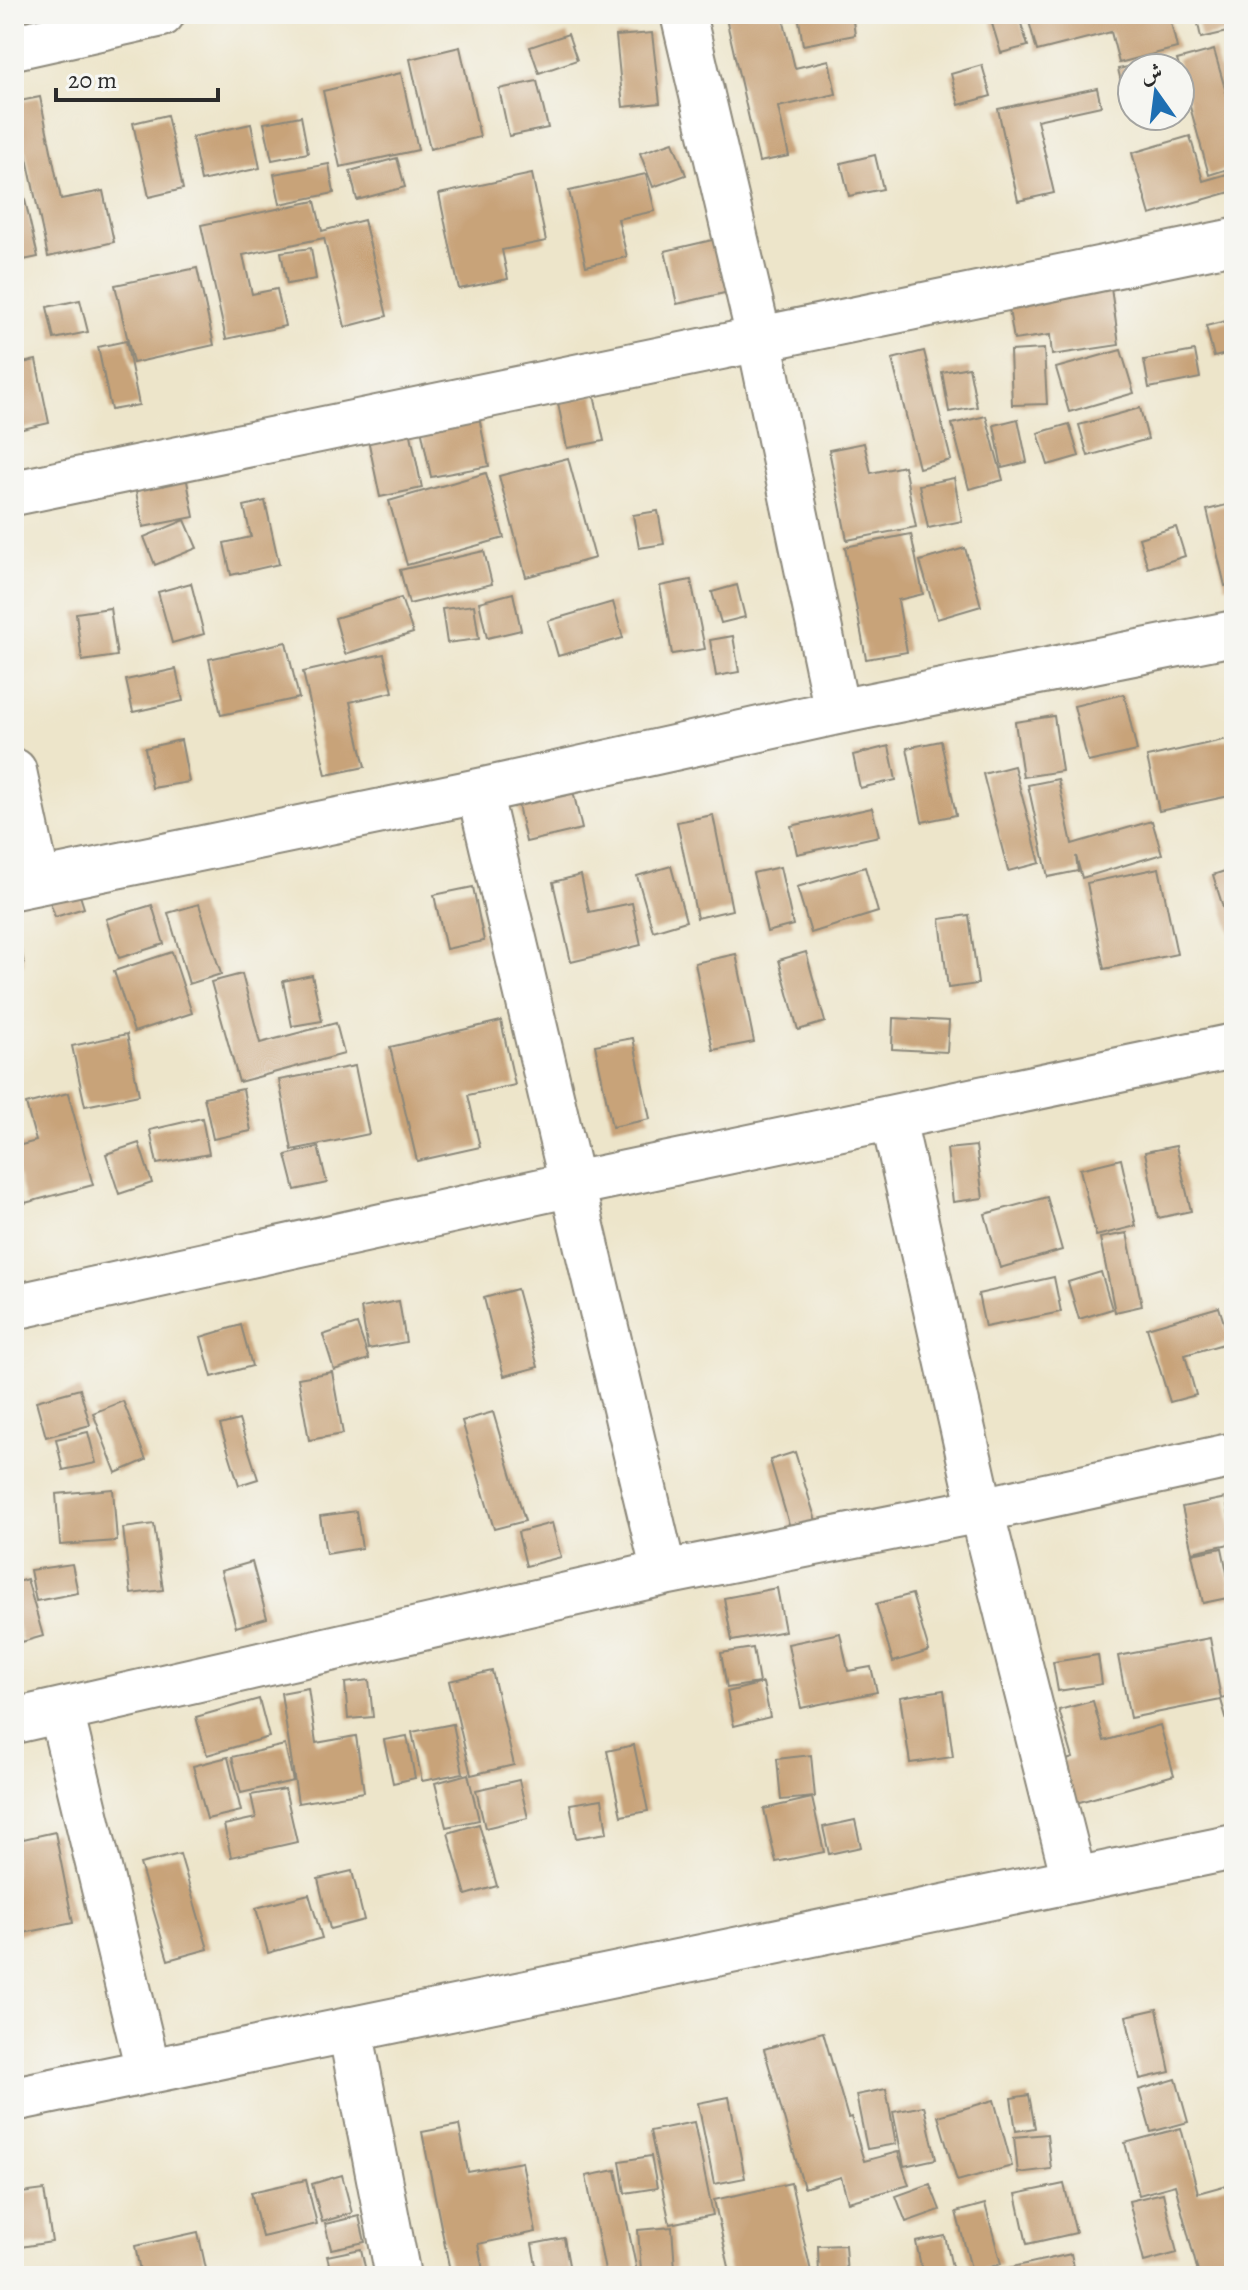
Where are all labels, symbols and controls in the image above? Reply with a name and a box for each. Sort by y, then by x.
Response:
scale bar [56,52,218,102]
north arrow [1116,52,1196,132]
text: ش [1137,56,1166,91]
text: 20 m [68,64,117,96]

